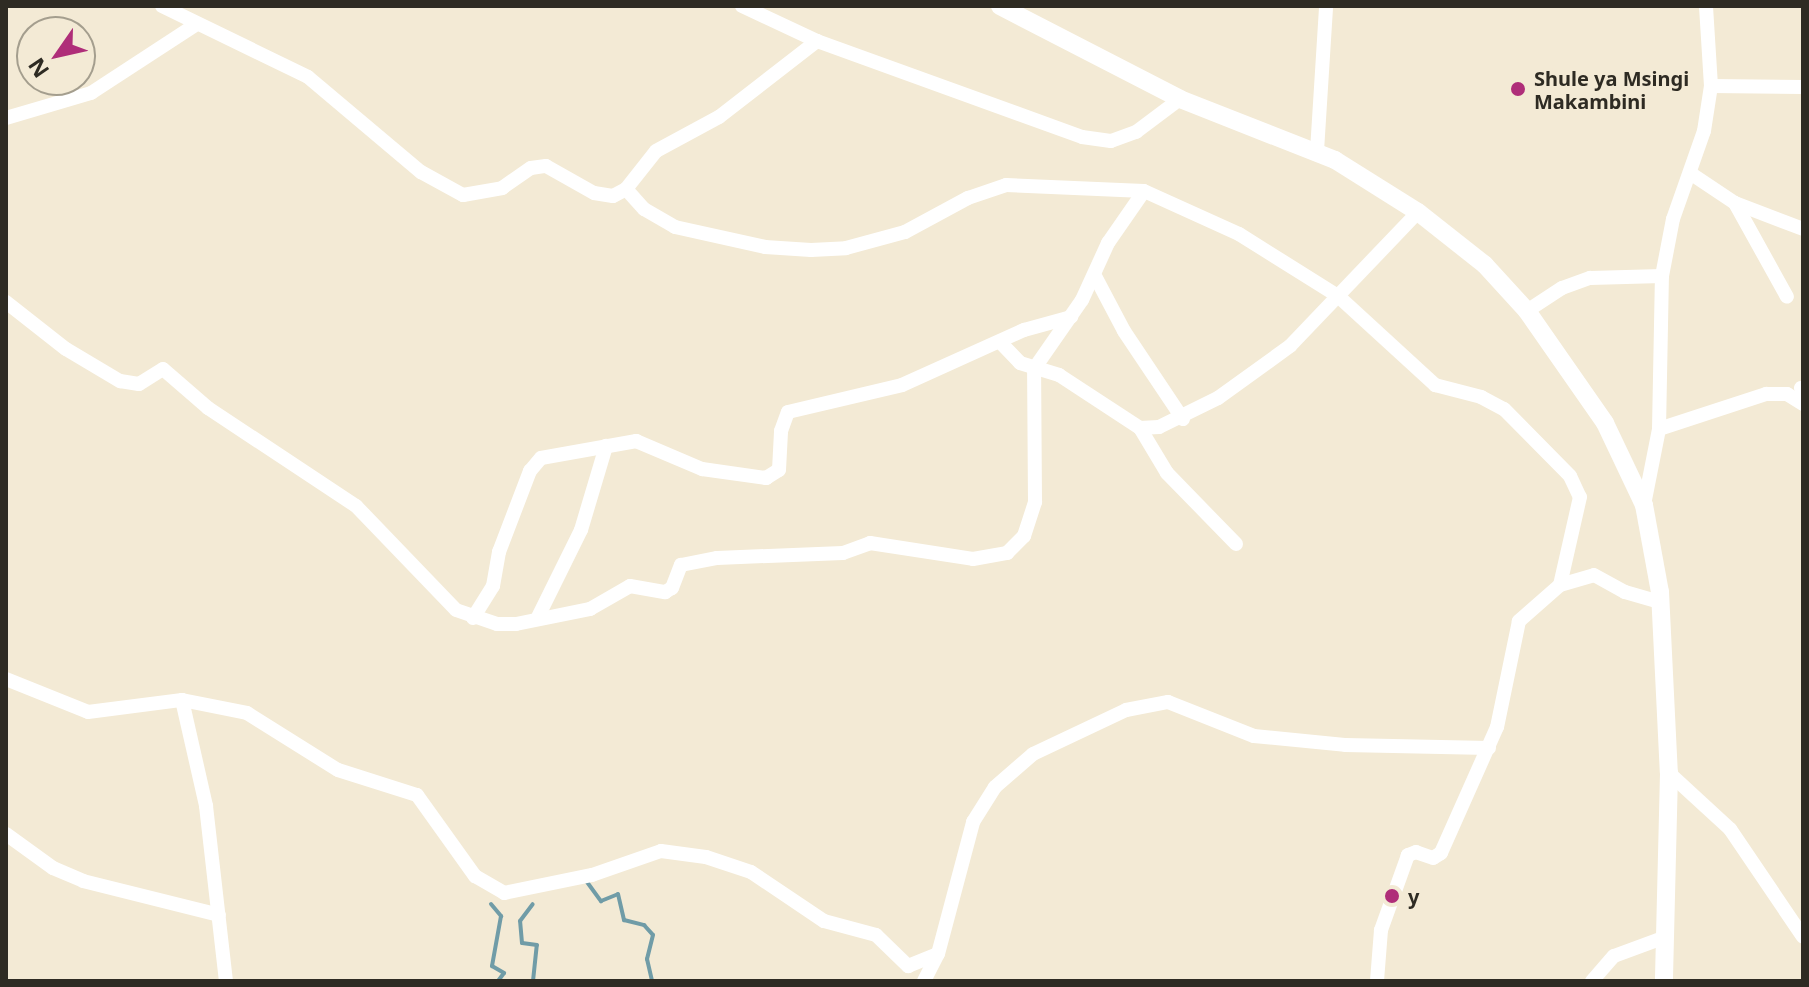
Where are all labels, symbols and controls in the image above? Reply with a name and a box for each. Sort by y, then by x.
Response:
north arrow [16,16,96,96]
text: N [20,53,55,84]
place label: Shule ya Msingi Makambini [1534,66,1689,113]
marker: Shule ya Msingi Makambini [1509,80,1527,98]
place label: y [1408,884,1419,908]
marker: y [1383,887,1401,905]

